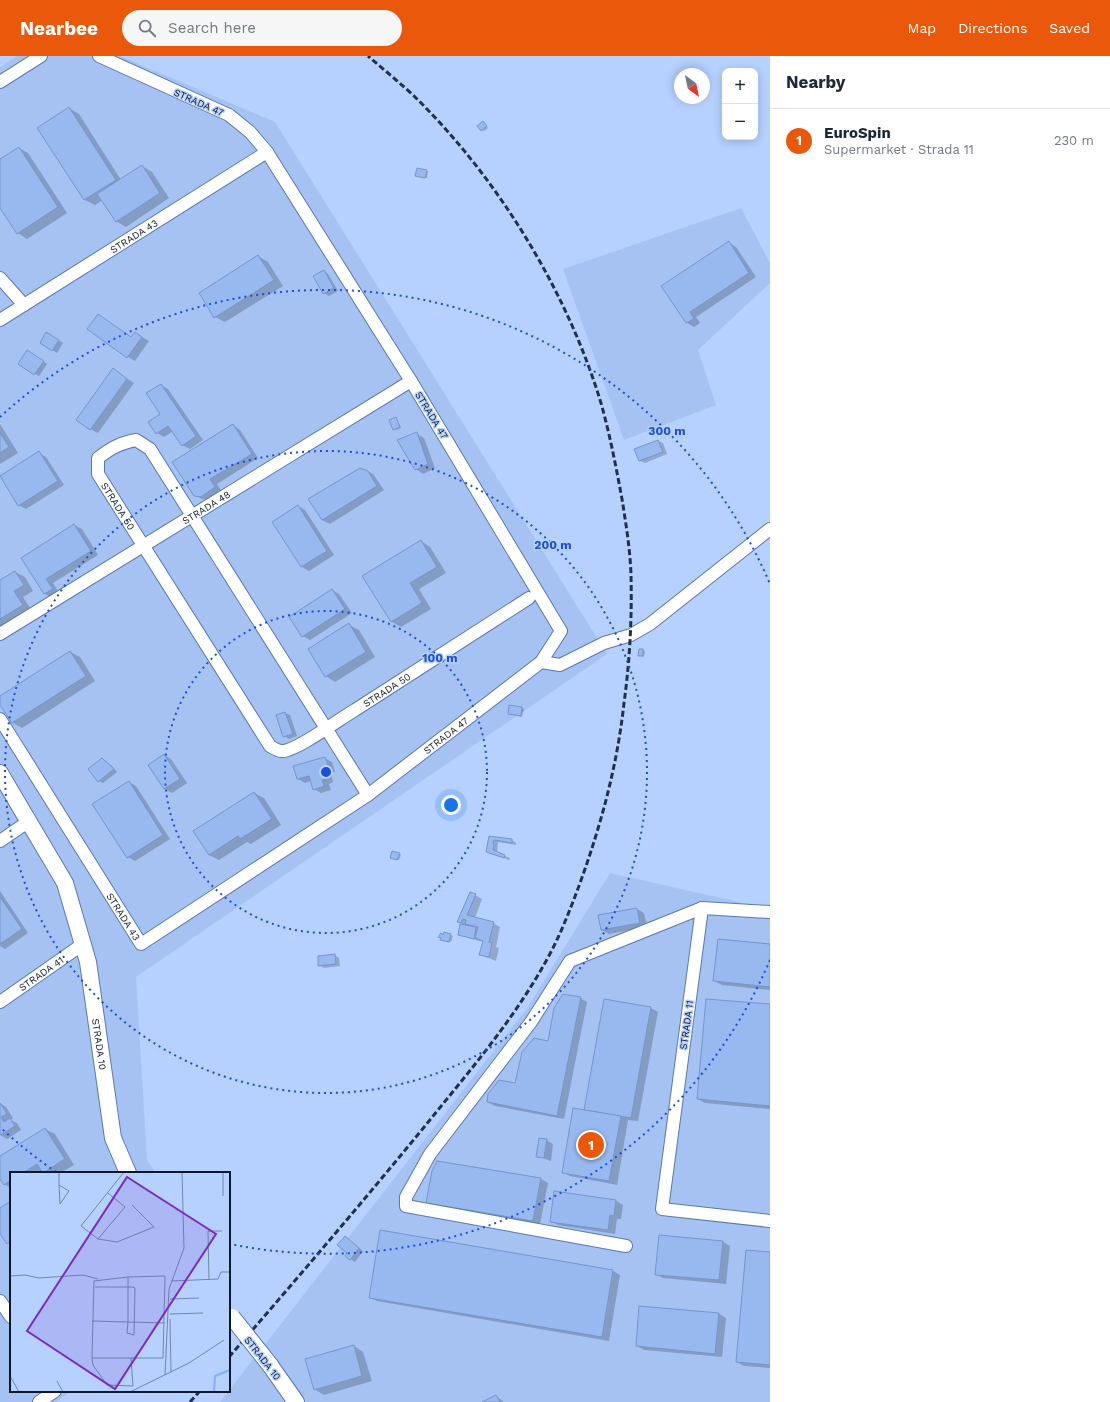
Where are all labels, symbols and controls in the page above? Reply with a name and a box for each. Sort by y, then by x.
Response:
search box [122,10,402,46]
text: Nearbee [20,17,98,40]
icon: search [136,17,158,39]
text: Search here [168,19,256,37]
text: Map [908,20,936,36]
text: Directions [958,20,1027,36]
text: Saved [1049,20,1090,36]
north arrow [674,68,710,104]
map controls [722,68,758,140]
button: + [722,68,758,104]
text: Nearby [786,72,845,92]
street label: STRADA 47 [172,87,226,118]
button: − [722,104,758,140]
text: EuroSpin [824,124,891,142]
text: 1 [796,133,802,148]
text: 230 m [1054,133,1094,148]
text: Supermarket · Strada 11 [824,142,974,157]
street label: STRADA 43 [108,217,160,255]
street label: STRADA 47 [413,390,450,441]
text: 300 m [648,424,686,438]
street label: STRADA 50 [99,480,137,532]
street label: STRADA 48 [180,489,232,526]
text: 200 m [534,538,572,552]
text: 100 m [422,651,458,665]
street label: STRADA 50 [361,671,413,709]
street label: STRADA 47 [421,715,471,756]
centre of rings [319,765,333,779]
your location [441,795,461,815]
street label: STRADA 43 [104,891,142,943]
street label: STRADA 41 [17,954,66,993]
street label: STRADA 11 [678,1000,695,1050]
street label: STRADA 10 [90,1018,108,1071]
pin: 1 [578,1130,604,1160]
inset map [10,1172,230,1392]
street label: STRADA 10 [242,1334,283,1382]

